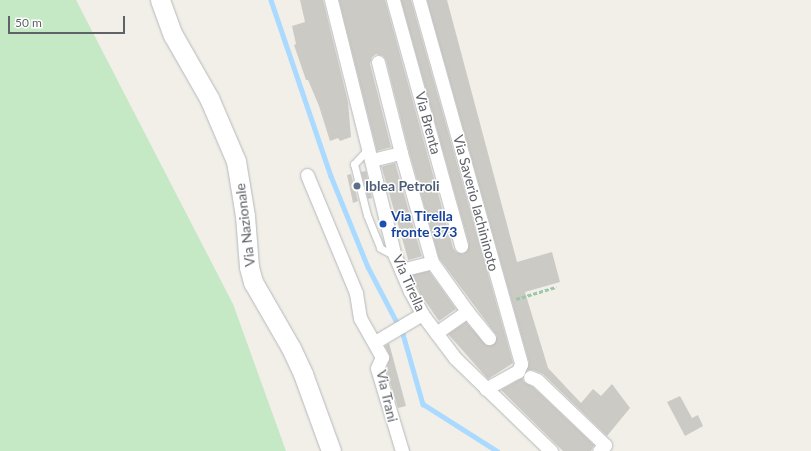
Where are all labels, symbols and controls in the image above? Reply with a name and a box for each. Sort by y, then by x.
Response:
scale bar [10,8,127,34]
text: 50 m [15,15,42,30]
street label: Via Brenta [412,90,444,156]
street label: Via Saverio Iachininoto [450,133,502,273]
place label: Iblea Petroli [365,178,440,194]
marker: Iblea Petroli [352,181,362,191]
street label: Via Nazionale [232,182,258,268]
place label: Via Tirella fronte 373 [391,208,457,240]
marker: Via Tirella fronte 373 [378,219,388,229]
street label: Via Tirella [389,252,429,314]
street label: Via Trani [373,368,401,424]

